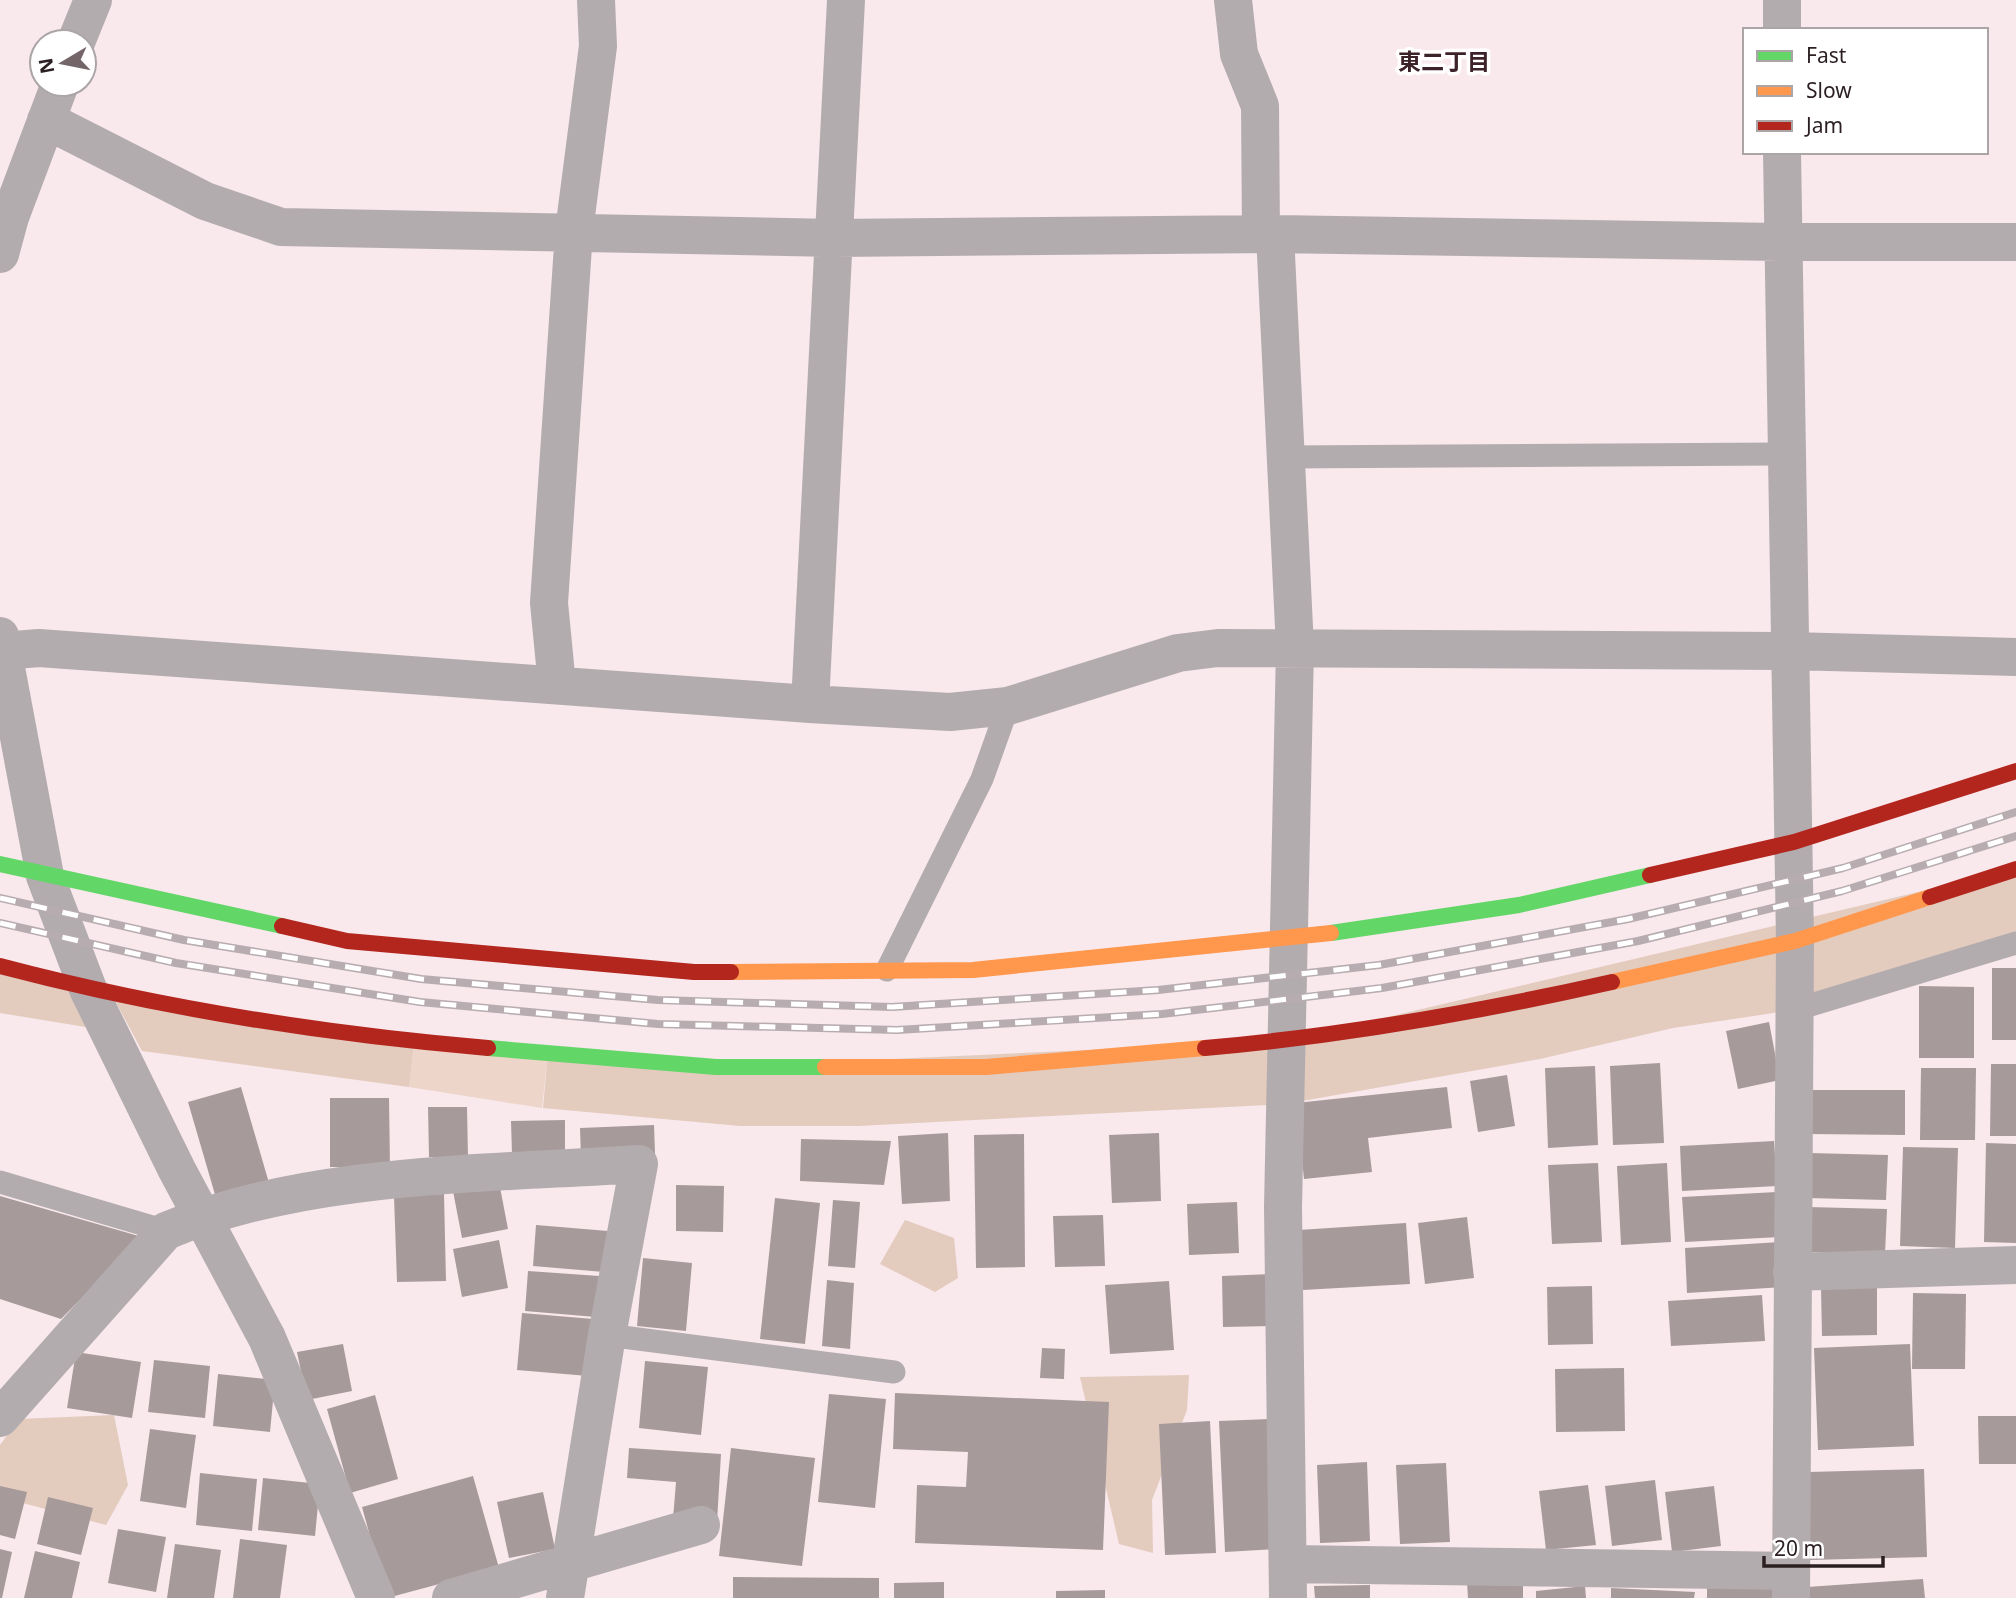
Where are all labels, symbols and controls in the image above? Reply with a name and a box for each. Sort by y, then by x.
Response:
north arrow [28,28,98,98]
legend [1743,28,1988,154]
text: Fast [1806,41,1847,69]
district label: 東二丁目 [1398,45,1490,77]
text: N [32,56,60,76]
text: Slow [1806,76,1852,104]
text: Jam [1804,111,1843,139]
scale bar [1764,1524,1883,1568]
text: 20 m [1774,1534,1823,1562]

